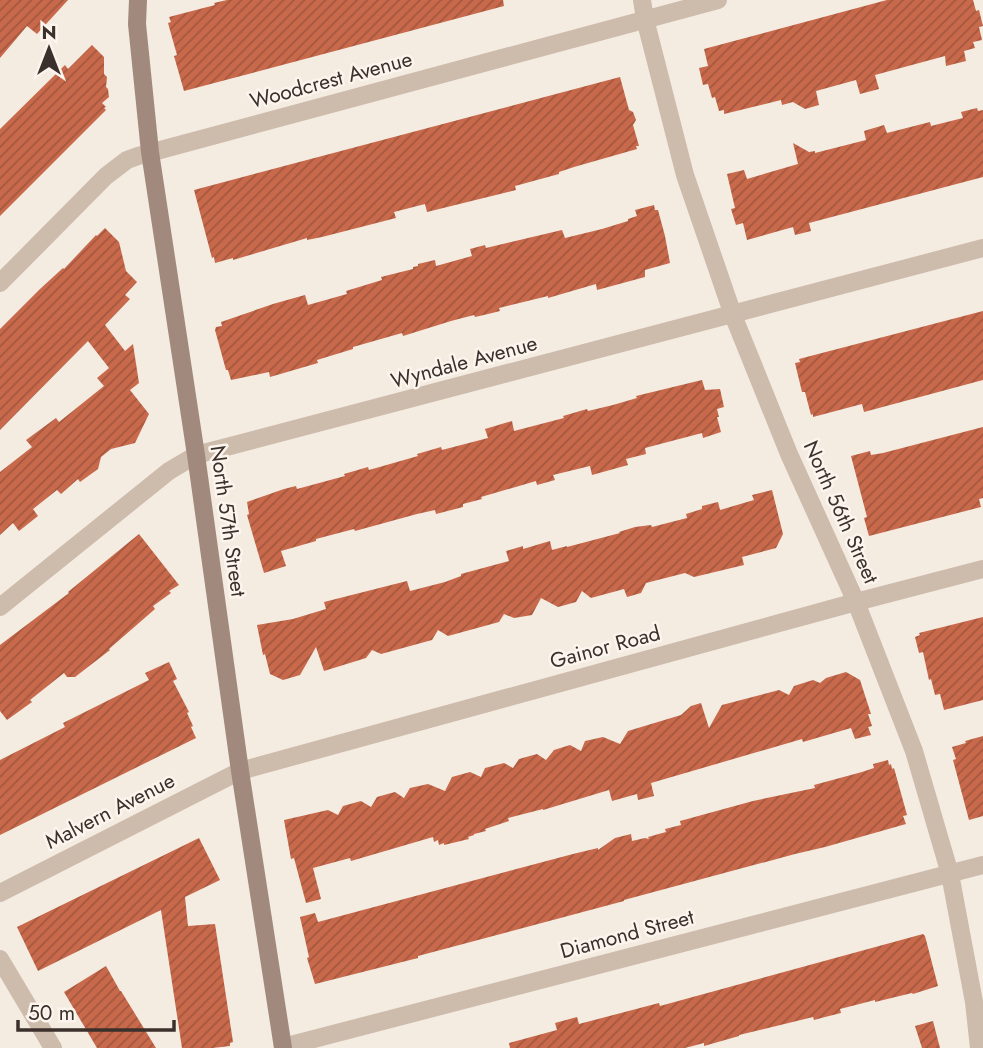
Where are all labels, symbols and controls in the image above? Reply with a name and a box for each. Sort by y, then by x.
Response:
north arrow [14,14,84,84]
text: N [41,19,57,46]
street label: Woodcrest Avenue [246,44,416,116]
street label: Wyndale Avenue [387,328,541,396]
street label: North 56th Street [796,436,886,588]
street label: North 57th Street [203,443,253,599]
street label: Gainor Road [546,618,664,676]
street label: Malvern Avenue [40,765,180,857]
street label: Diamond Street [557,902,697,966]
scale bar [18,988,173,1032]
text: 50 m [28,998,75,1028]

